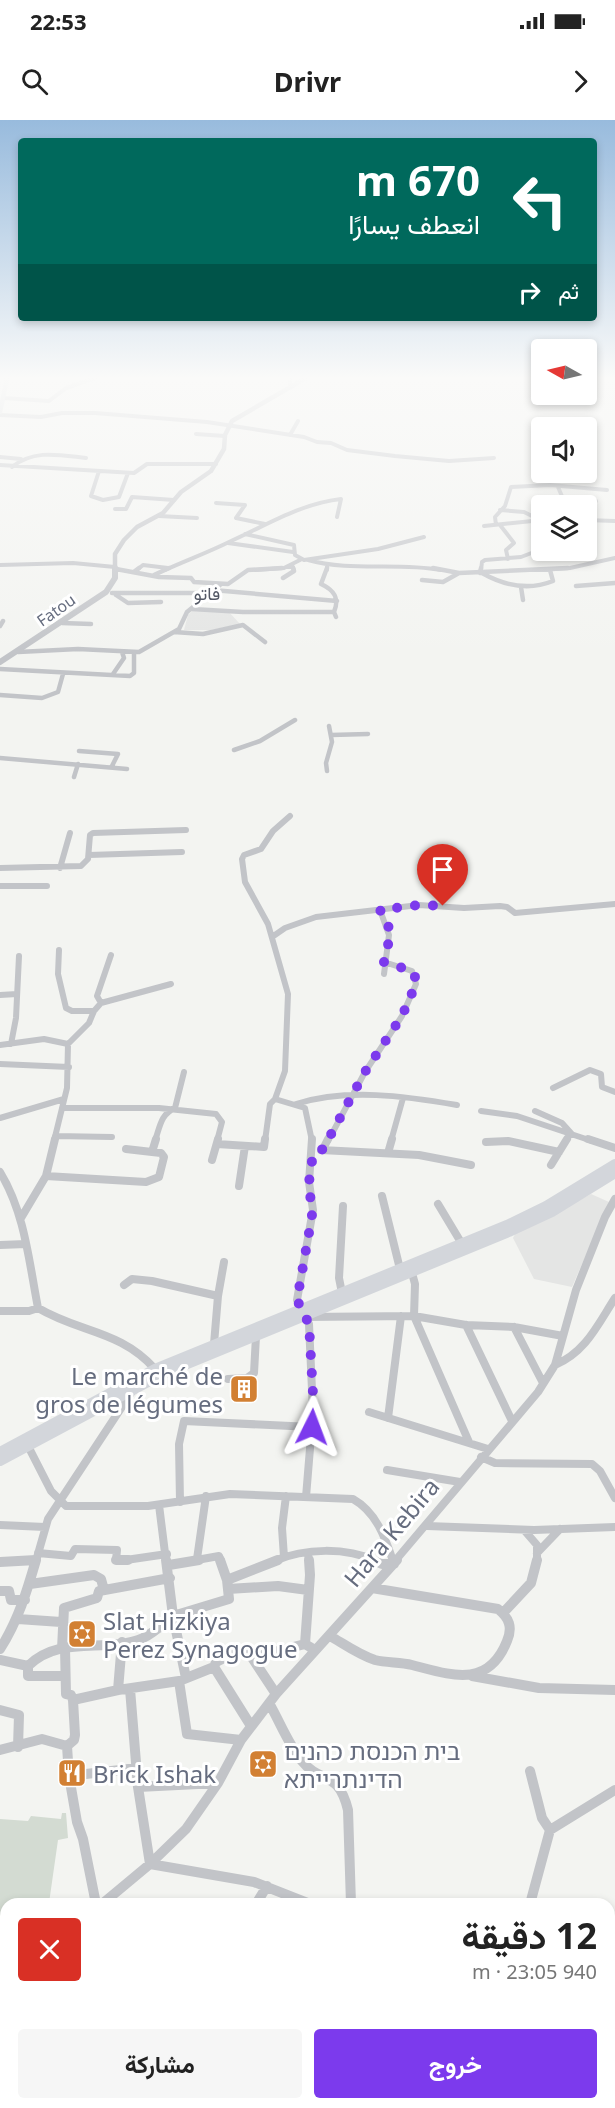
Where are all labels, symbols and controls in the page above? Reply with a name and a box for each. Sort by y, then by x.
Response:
text: 22:53 [30,6,87,36]
text: Drivr [274,63,341,100]
icon: search [18,65,51,98]
icon: forward [564,65,597,98]
text: 670 m [356,151,480,208]
icon: left [501,162,579,240]
text: انعطف يسارًا [348,205,480,242]
text: ثم [558,275,579,305]
icon: right [513,276,546,309]
north arrow [531,339,597,405]
map controls [531,339,597,561]
button: sound [531,417,597,483]
button: layers [531,495,597,561]
district label: فاتو [194,581,220,605]
street label: Fatou [32,589,80,631]
pin [417,844,468,906]
icon: arrive [426,853,459,886]
place label: Le marché de gros de légumes [35,1359,223,1420]
building icon: Le marché de gros de légumes [228,1373,260,1405]
position arrow [280,1395,344,1459]
street label: Hara Kebira [336,1471,446,1593]
place label: Slat Hizkiya Perez Synagogue [103,1604,297,1665]
synagogue icon: Slat Hizkiya Perez Synagogue [66,1618,98,1650]
place label: בית הכנסת כהנים הדינתרייתא [284,1734,461,1795]
synagogue icon: בית הכנסת כהנים הדינתרייתא [247,1748,279,1780]
restaurant icon: Brick Ishak [56,1757,88,1789]
place label: Brick Ishak [93,1757,216,1790]
text: 12 دقيقة [462,1911,597,1960]
button: close [18,1918,81,1981]
text: 940 m · 23:05 [472,1958,597,1985]
button: مشاركة [18,2029,302,2098]
button: خروج [314,2029,597,2098]

